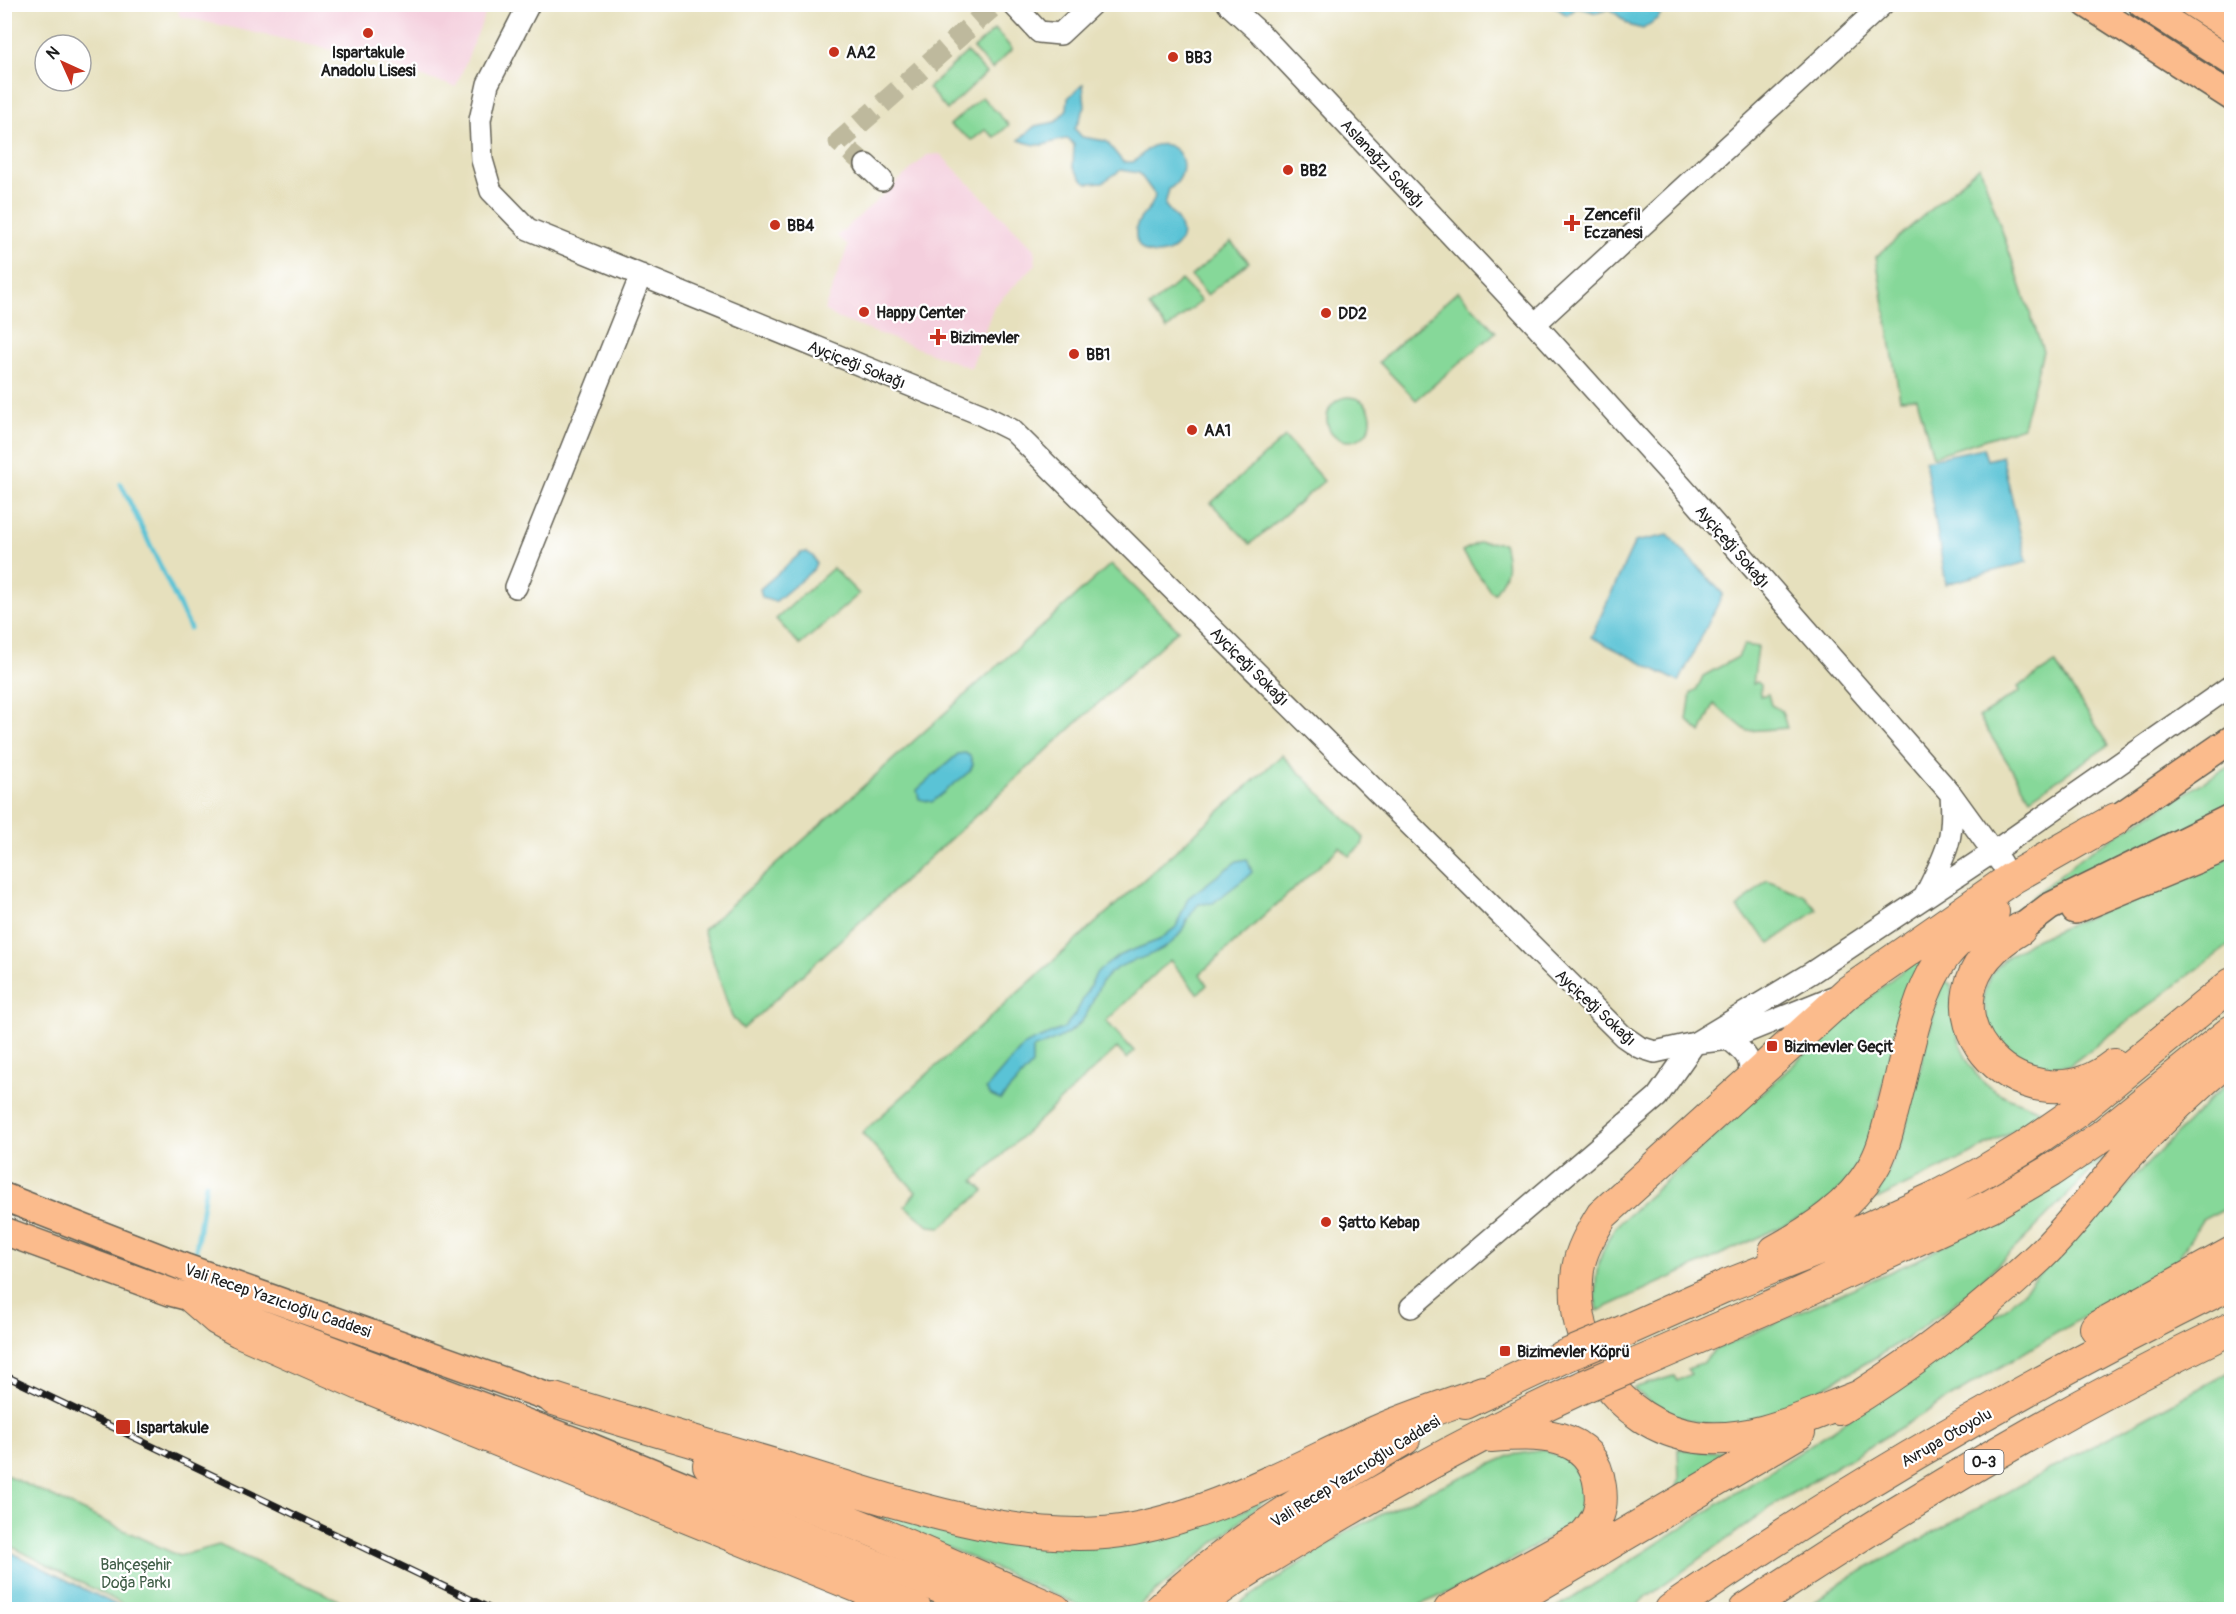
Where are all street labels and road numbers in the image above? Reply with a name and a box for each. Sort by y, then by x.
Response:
street label: Aslanağzı Sokağı [1336,115,1428,212]
street label: Ayçiçeği Sokağı [805,336,908,394]
street label: Ayçiçeği Sokağı [1691,501,1774,592]
street label: Ayçiçeği Sokağı [1206,623,1293,710]
street label: Ayçiçeği Sokağı [1551,965,1640,1050]
street label: Vali Recep Yazıcıoğlu Caddesi [182,1260,374,1342]
street label: Avrupa Otoyolu [1898,1404,1995,1472]
street label: Vali Recep Yazıcıoğlu Caddesi [1267,1411,1444,1532]
road number: O-3 [1964,1450,2004,1474]

